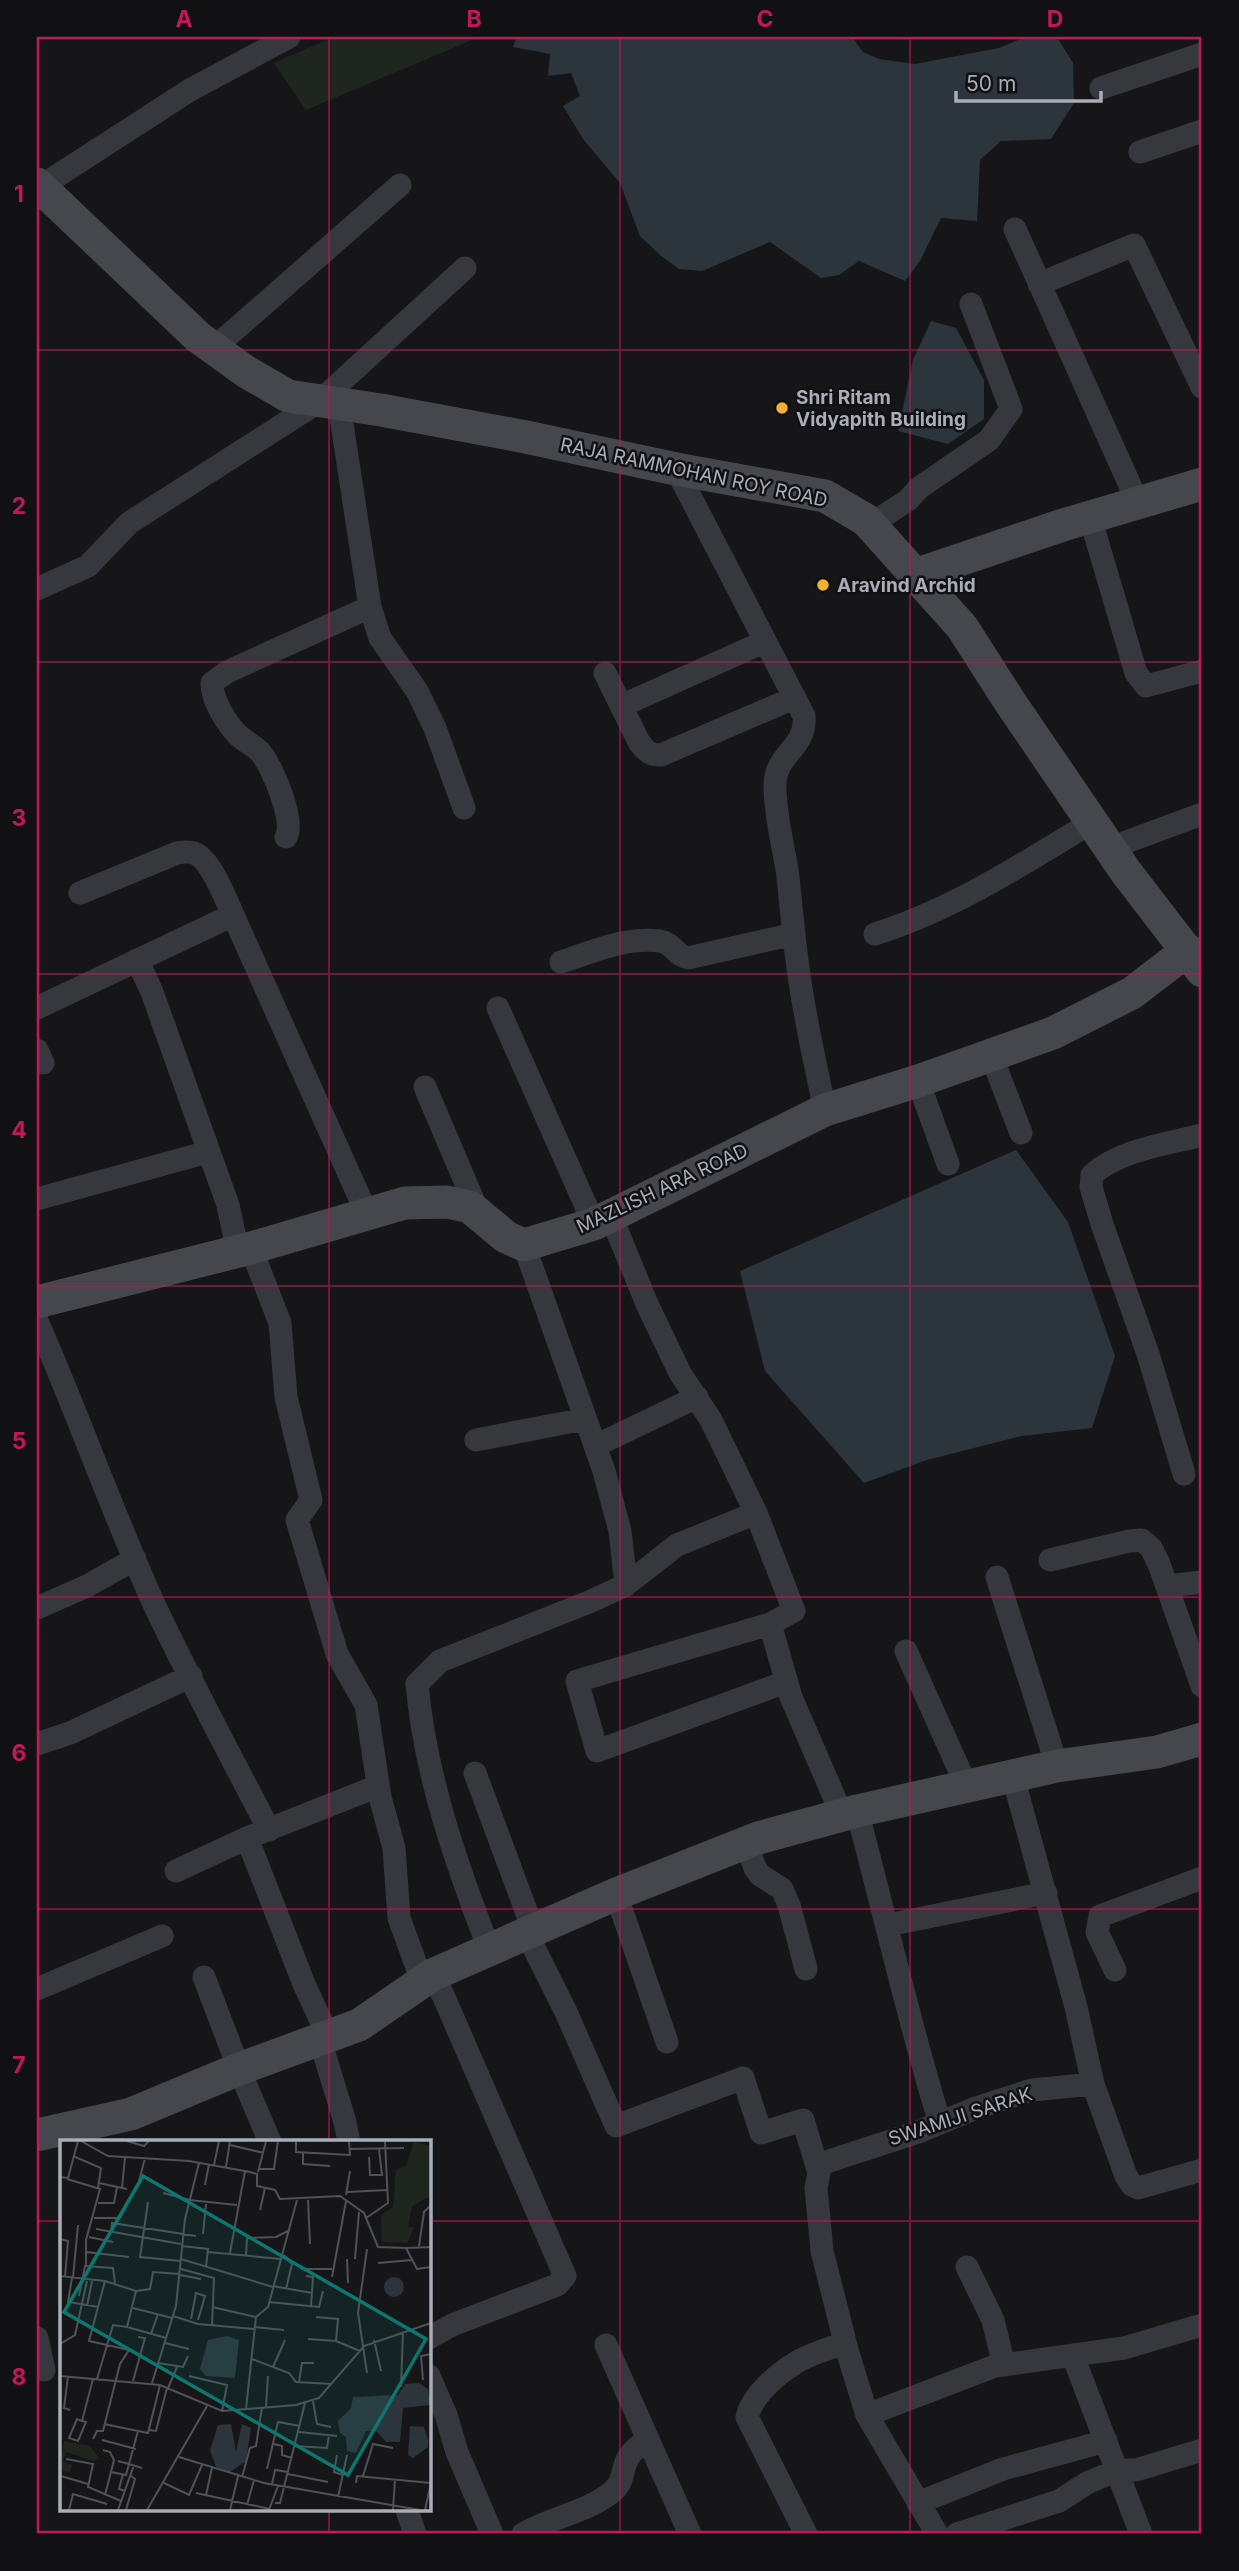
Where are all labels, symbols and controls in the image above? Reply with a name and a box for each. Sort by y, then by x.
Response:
text: A [175,5,193,33]
text: B [466,5,482,33]
text: C [756,5,774,33]
text: D [1047,5,1063,33]
scale bar [956,60,1101,104]
text: 50 m [966,71,1016,96]
text: 1 [14,180,24,208]
place label: Shri Ritam Vidyapith Building [796,386,966,431]
marker: Shri Ritam Vidyapith Building [774,400,790,416]
street label: RAJA RAMMOHAN ROY ROAD [558,433,830,512]
text: 2 [12,492,26,520]
place label: Aravind Archid [837,574,976,597]
marker: Aravind Archid [815,577,831,593]
text: 3 [12,804,26,832]
text: 4 [11,1116,27,1144]
street label: MAZLISH ARA ROAD [573,1139,752,1238]
text: 5 [12,1427,26,1455]
text: 6 [12,1739,26,1767]
text: 7 [12,2051,26,2079]
street label: SWAMIJI SARAK [885,2082,1035,2151]
inset map [60,2140,430,2512]
text: 8 [12,2363,26,2391]

